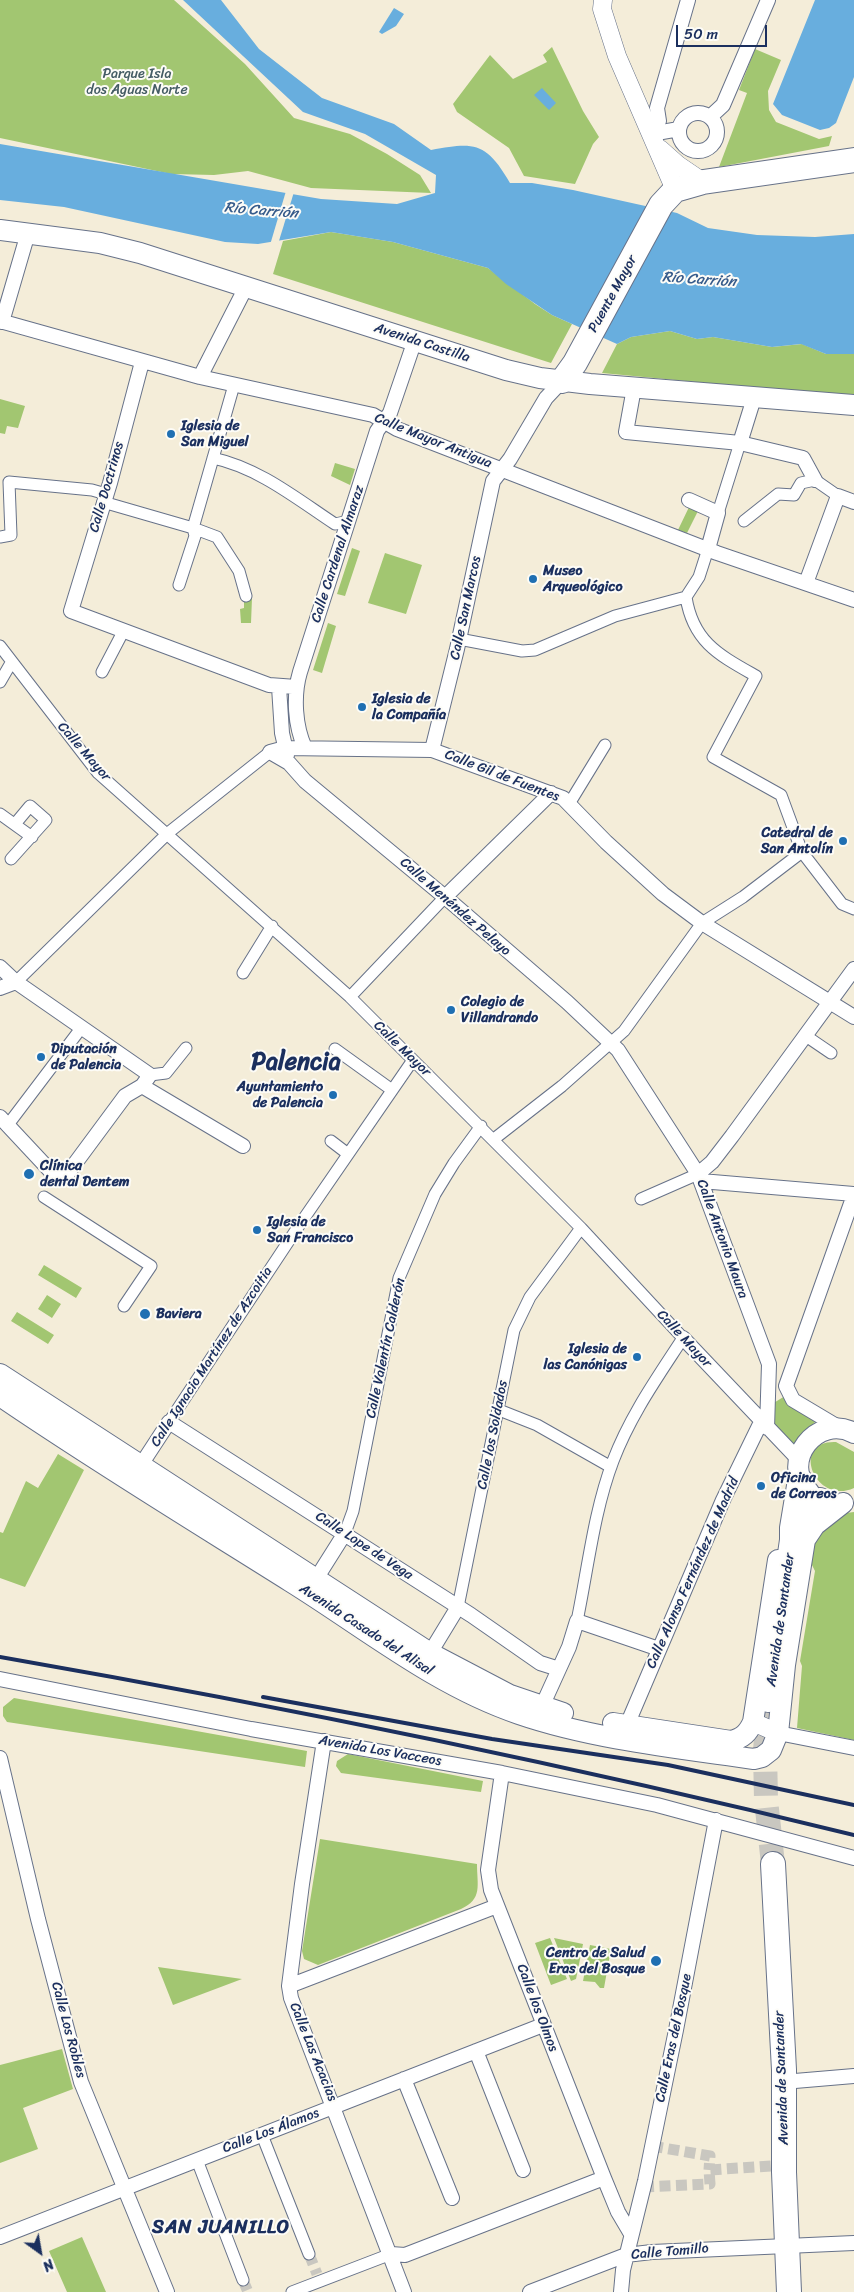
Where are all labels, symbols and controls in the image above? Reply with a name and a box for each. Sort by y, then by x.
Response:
scale bar [679,15,770,47]
text: 50 m [684,21,718,47]
park label: Parque Isla dos Aguas Norte [86,66,188,98]
water label: Río Carrión [223,199,299,223]
street label: Puente Mayor [585,252,641,336]
water label: Río Carrión [662,268,736,292]
street label: Avenida Castilla [372,320,472,366]
street label: Calle Mayor Antigua [372,410,494,472]
place label: Iglesia de San Miguel [181,418,249,451]
marker: Iglesia de San Miguel [165,428,177,440]
street label: Calle Doctrinos [86,440,128,534]
street label: Calle Cardenal Almaraz [308,483,368,625]
street label: Calle San Marcos [447,555,485,661]
place label: Museo Arqueológico [543,563,623,596]
marker: Museo Arqueológico [527,573,539,585]
place label: Iglesia de la Compañía [372,691,446,724]
marker: Iglesia de la Compañía [356,701,368,713]
street label: Calle Mayor [54,719,114,785]
street label: Calle Gil de Fuentes [442,746,562,806]
place label: Catedral de San Antolín [761,825,833,858]
marker: Catedral de San Antolín [837,835,849,847]
street label: Calle Menéndez Pelayo [396,854,514,960]
place label: Colegio de Villandrando [461,994,538,1026]
marker: Colegio de Villandrando [445,1004,457,1016]
street label: Calle Mayor [370,1018,434,1080]
place label: Diputación de Palencia [51,1041,121,1074]
district label: Palencia [251,1049,341,1077]
marker: Diputación de Palencia [35,1051,47,1063]
place label: Ayuntamiento de Palencia [237,1079,323,1112]
marker: Ayuntamiento de Palencia [327,1089,339,1101]
place label: Clínica dental Dentem [40,1158,130,1190]
marker: Clínica dental Dentem [22,1167,36,1181]
street label: Calle Antonio Maura [693,1177,751,1301]
place label: Iglesia de San Francisco [267,1214,353,1246]
marker: Iglesia de San Francisco [251,1224,263,1236]
street label: Calle Ignacio Martínez de Azcoitia [147,1264,277,1450]
street label: Calle Valentín Calderón [363,1276,409,1420]
place label: Baviera [156,1306,202,1322]
marker: Baviera [138,1307,152,1321]
street label: Calle Mayor [653,1307,715,1371]
place label: Iglesia de las Canónigas [544,1341,627,1374]
marker: Iglesia de las Canónigas [631,1351,643,1363]
street label: Calle los Soldados [474,1379,512,1491]
place label: Oficina de Correos [771,1470,836,1502]
street label: Calle Alonso Fernández de Madrid [643,1475,743,1671]
marker: Oficina de Correos [755,1480,767,1492]
street label: Calle Lope de Vega [312,1508,416,1584]
street label: Avenida de Santander [763,1552,799,1688]
street label: Avenida Casado del Alisal [296,1580,436,1680]
street label: Avenida Los Vacceos [317,1732,443,1770]
place label: Centro de Salud Eras del Bosque [546,1945,645,1978]
marker: Centro de Salud Eras del Bosque [649,1954,663,1968]
street label: Calle los Olmos [513,1962,561,2054]
street label: Calle Eras del Bosque [652,1972,696,2104]
street label: Calle Los Robles [47,1980,89,2080]
street label: Calle Las Acacias [286,2000,340,2104]
street label: Avenida de Santander [771,2010,793,2146]
street label: Calle Los Álamos [220,2105,322,2157]
district label: SAN JUANILLO [151,2217,291,2239]
north arrow [15,2227,65,2277]
street label: Calle Tomillo [631,2240,709,2264]
text: N [37,2252,59,2278]

